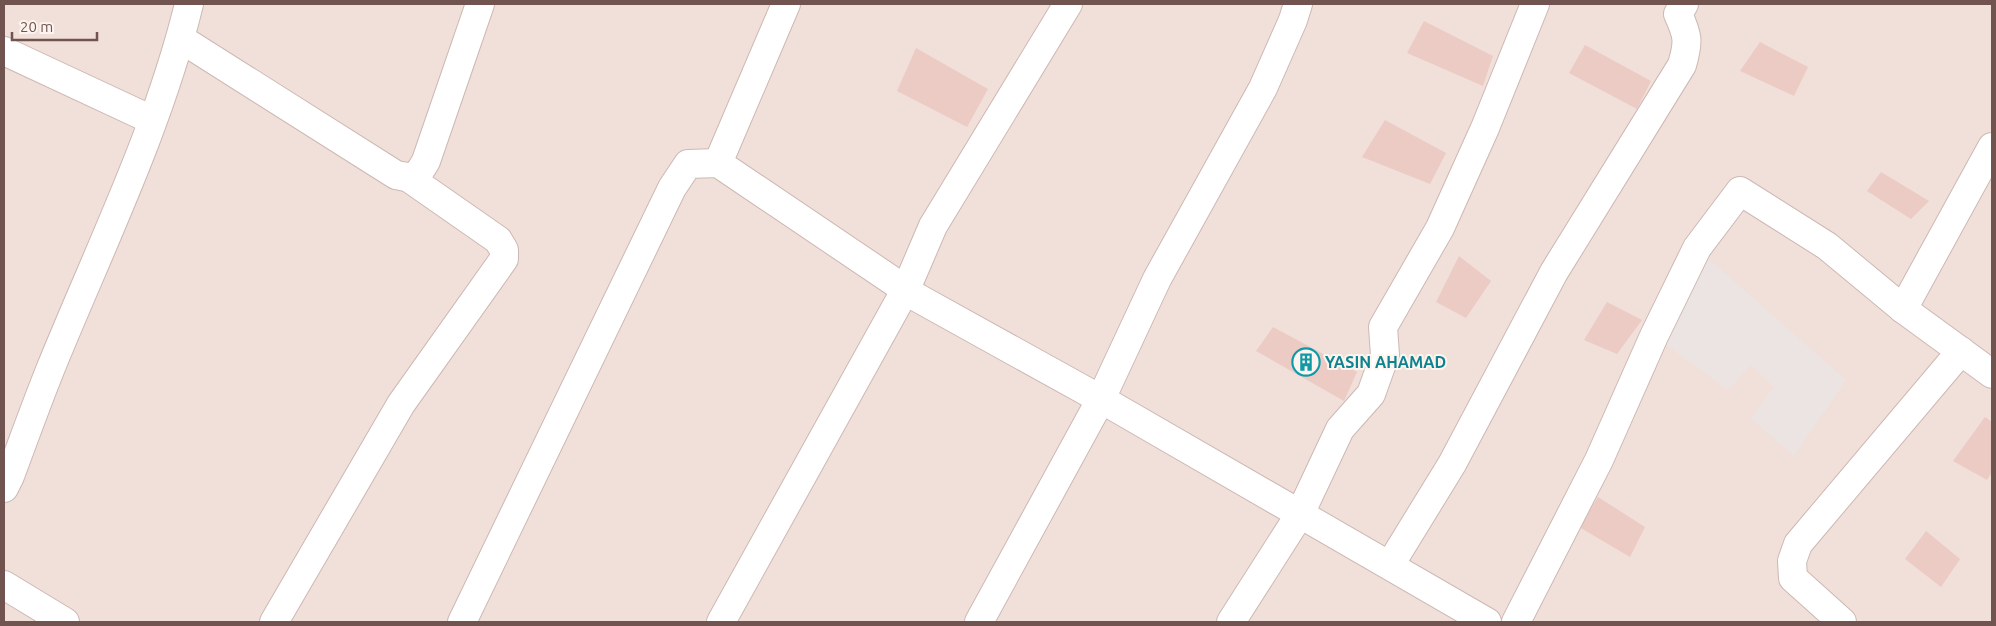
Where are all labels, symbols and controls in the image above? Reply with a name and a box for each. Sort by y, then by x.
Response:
scale bar [12,10,98,42]
text: 20 m [20,18,53,35]
building icon: YASIN AHAMAD [1291,347,1321,377]
place label: YASIN AHAMAD [1325,353,1446,371]

